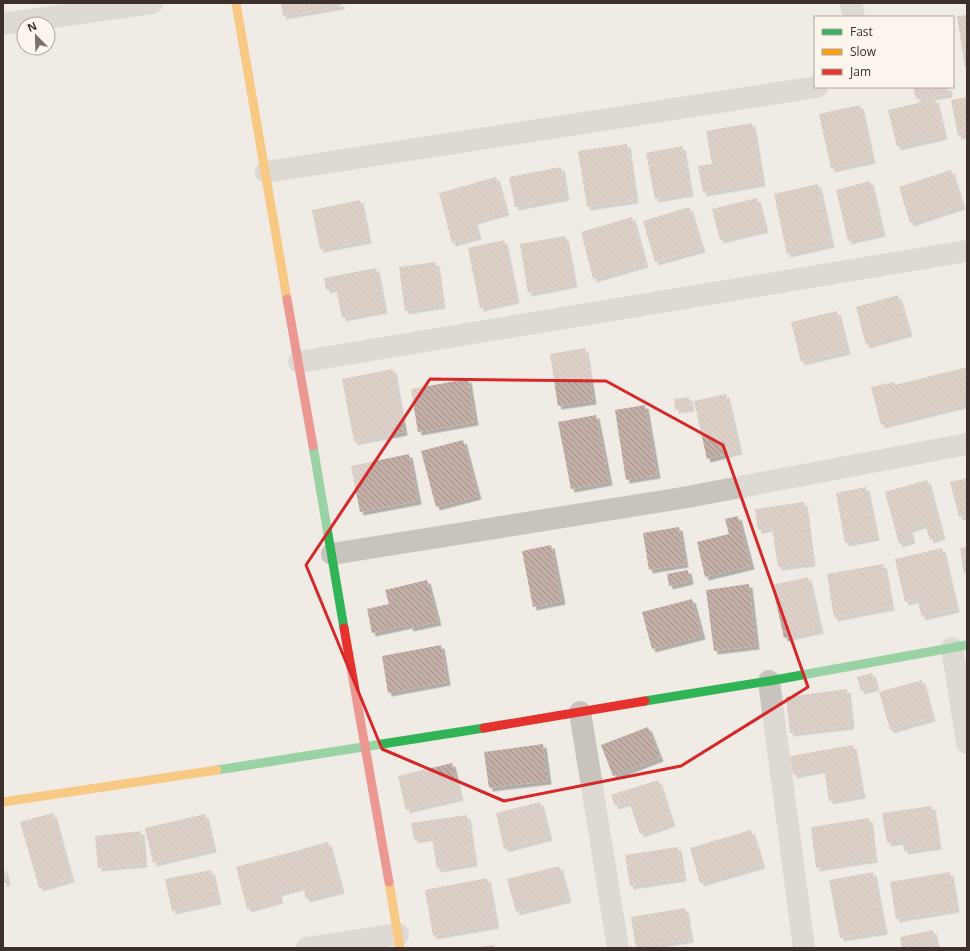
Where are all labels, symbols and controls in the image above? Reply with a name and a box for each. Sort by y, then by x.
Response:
north arrow [16,16,56,56]
legend [814,16,954,88]
text: N [25,18,39,35]
text: Fast [850,23,873,40]
text: Slow [850,43,877,60]
text: Jam [849,63,871,80]

